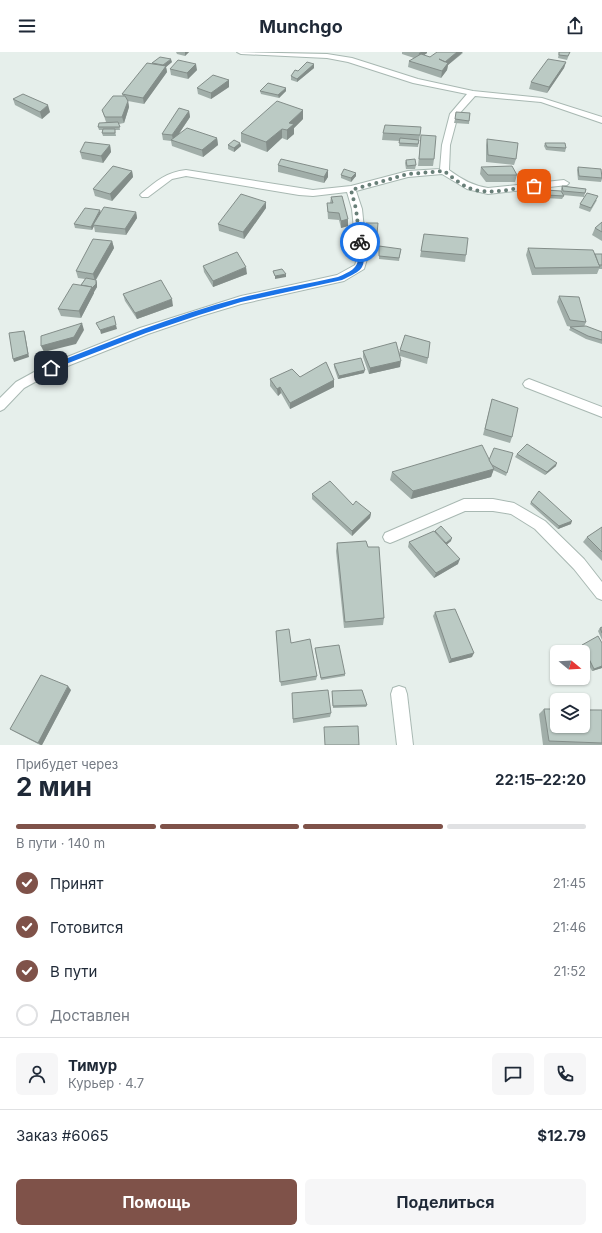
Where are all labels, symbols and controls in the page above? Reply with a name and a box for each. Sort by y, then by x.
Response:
icon: menu [16,15,38,37]
icon: share [564,15,586,37]
text: Munchgo [259,16,343,37]
pin [517,169,551,203]
icon: bag [523,175,545,197]
courier [340,222,380,262]
icon: bike [349,231,371,253]
pin [34,351,68,385]
icon: home [40,357,62,379]
north arrow [550,645,590,685]
map controls [550,645,590,733]
button: layers [550,693,590,733]
text: Прибудет через [16,756,118,772]
text: 22:15–22:20 [495,770,586,789]
text: 2 мин [16,771,92,802]
text: В пути · 140 m [16,835,105,851]
icon: check [16,872,38,894]
text: Принят [50,874,103,893]
text: 21:45 [553,875,586,891]
icon: check [16,916,38,938]
text: Готовится [50,918,123,937]
text: 21:46 [553,919,586,935]
icon: check [16,960,38,982]
text: В пути [50,962,97,981]
text: 21:52 [553,963,586,979]
text: Доставлен [50,1006,130,1025]
button: person [16,1053,58,1095]
button: chat [492,1053,534,1095]
button: phone [544,1053,586,1095]
text: Тимур [68,1056,117,1075]
text: Курьер · 4.7 [68,1075,144,1091]
text: Заказ #6065 [16,1126,109,1145]
text: $12.79 [537,1126,586,1145]
button: Помощь [16,1179,297,1225]
button: Поделиться [305,1179,586,1225]

